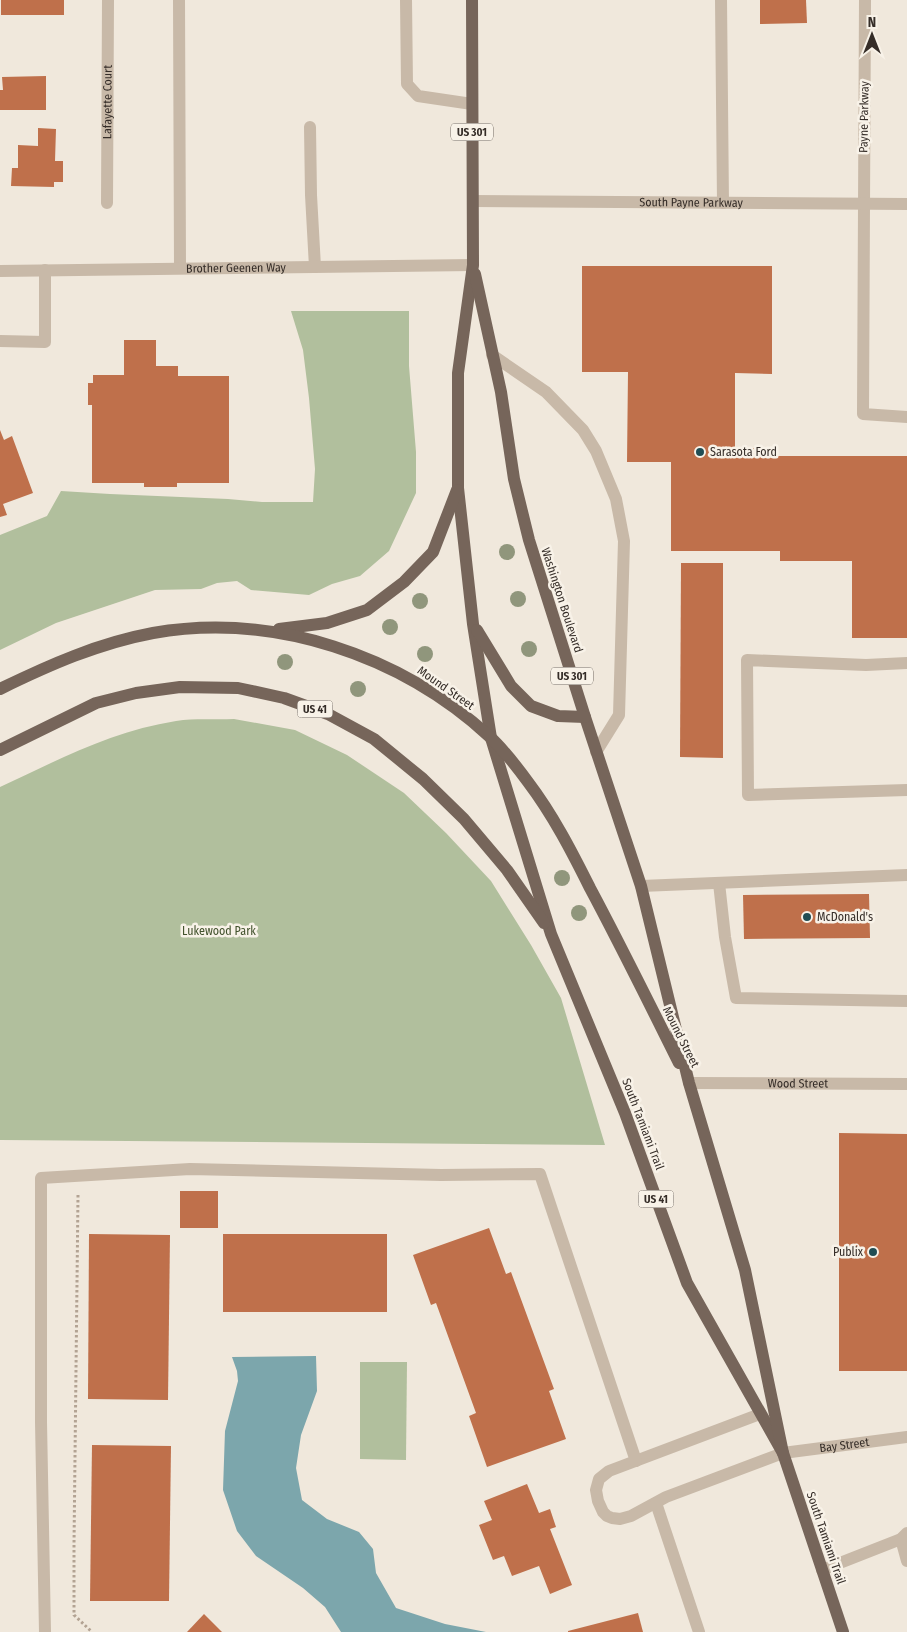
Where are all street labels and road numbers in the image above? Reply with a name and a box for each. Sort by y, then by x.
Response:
street label: Lafayette Court [100,65,115,139]
street label: Payne Parkway [856,80,872,153]
road number: US 301 [451,124,493,140]
street label: South Payne Parkway [639,195,743,210]
street label: Brother Geenen Way [186,260,287,276]
street label: Washington Boulevard [538,546,586,654]
street label: Mound Street [415,663,477,713]
road number: US 301 [551,668,593,684]
road number: US 41 [298,701,332,718]
street label: Mound Street [660,1004,702,1070]
street label: South Tamiami Trail [619,1076,667,1172]
street label: Wood Street [768,1076,828,1091]
road number: US 41 [638,1190,674,1208]
street label: Bay Street [819,1435,870,1455]
street label: South Tamiami Trail [804,1490,848,1586]

